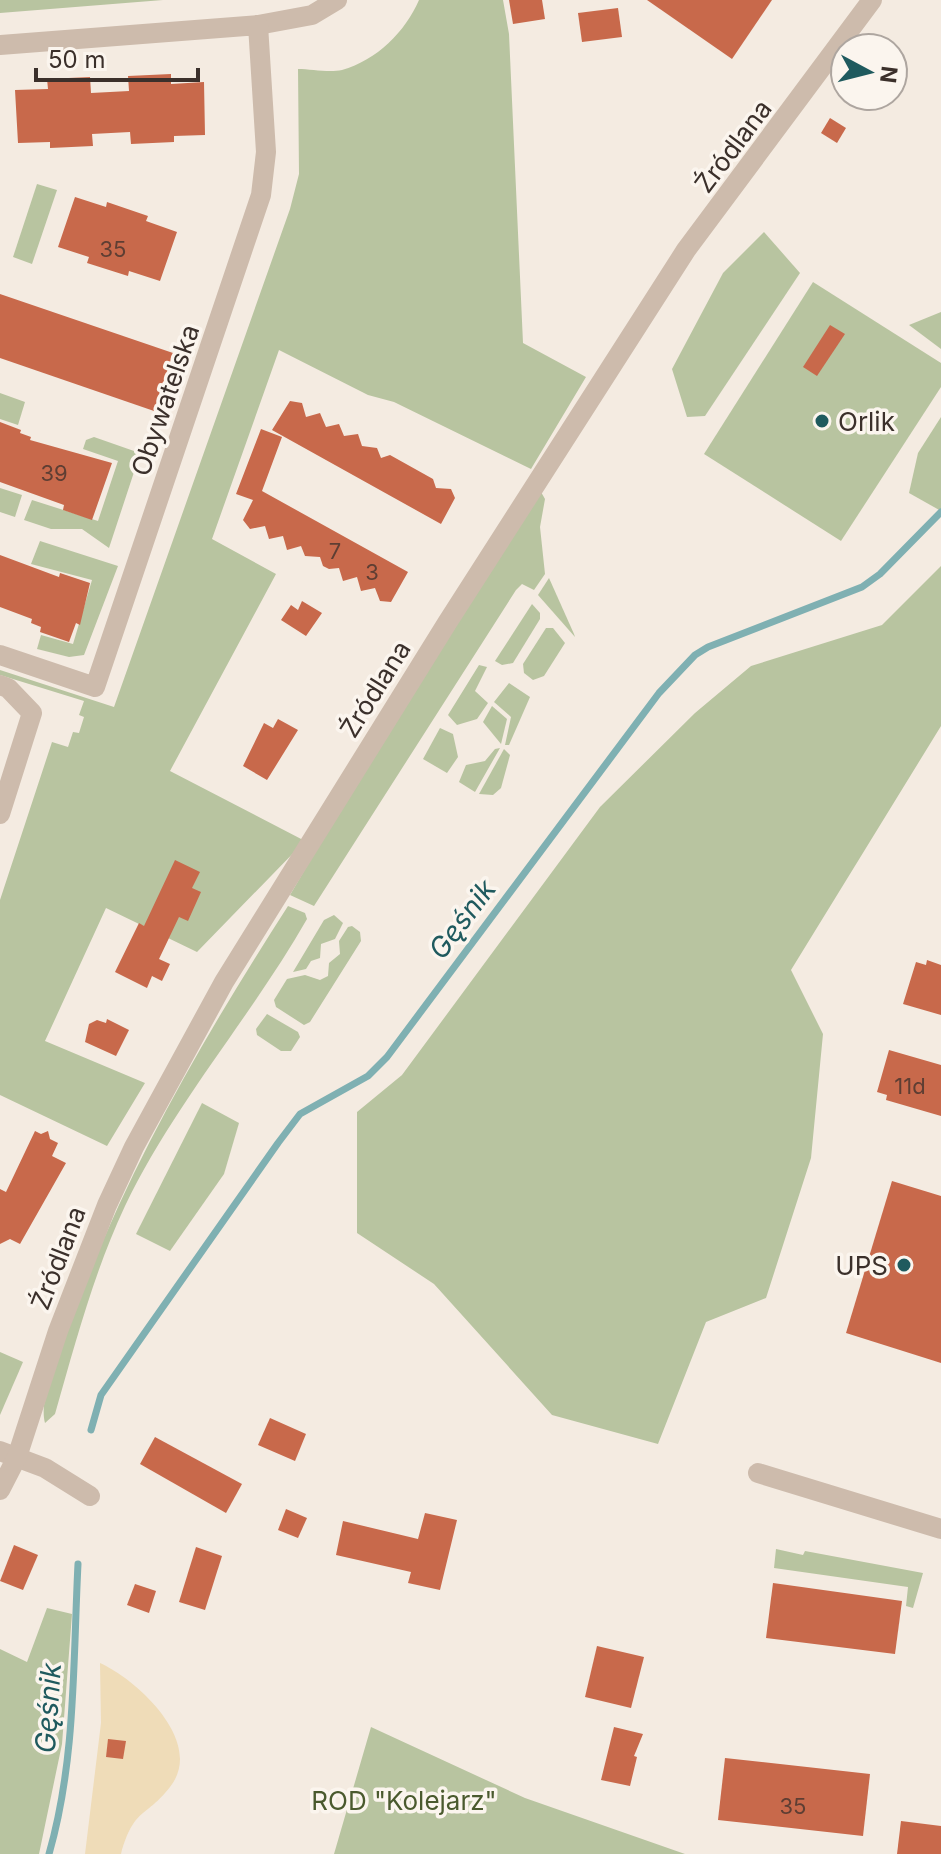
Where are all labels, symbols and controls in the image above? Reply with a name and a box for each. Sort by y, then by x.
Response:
scale bar [36,32,198,82]
north arrow [829,32,909,112]
text: 50 m [48,45,106,74]
text: N [875,65,903,84]
street label: Źródlana [688,94,778,198]
house number: 35 [100,236,126,262]
street label: Obywatelska [125,320,205,480]
place label: Orlik [838,406,895,437]
marker: Orlik [813,412,831,430]
house number: 39 [40,460,68,486]
house number: 7 [329,538,341,564]
house number: 3 [365,559,379,585]
street label: Źródlana [333,635,417,743]
water label: Gęśnik [421,872,503,965]
house number: 11d [894,1073,926,1099]
street label: Źródlana [24,1202,92,1314]
place label: UPS [835,1250,888,1281]
marker: UPS [895,1256,913,1274]
water label: Gęśnik [28,1661,68,1754]
park label: ROD "Kolejarz" [311,1785,497,1816]
house number: 35 [780,1793,806,1819]

